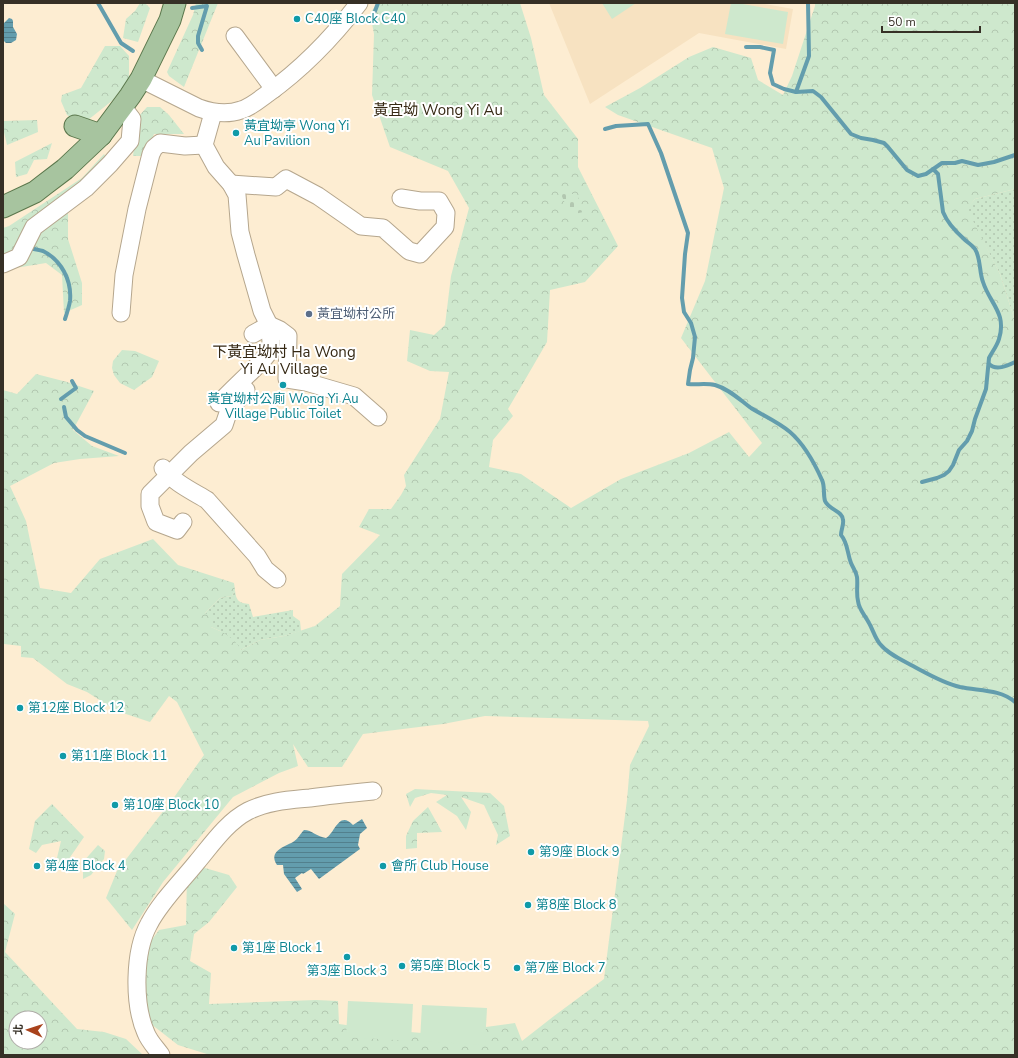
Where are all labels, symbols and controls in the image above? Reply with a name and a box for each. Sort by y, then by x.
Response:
scale bar [882,8,980,34]
place label: C40座 Block C40 [305,10,406,28]
marker: C40座 Block C40 [292,14,302,24]
text: 50 m [888,14,916,30]
district label: 黃宜坳 Wong Yi Au [373,100,503,120]
place label: 黃宜坳亭 Wong Yi Au Pavilion [244,117,349,150]
marker: 黃宜坳亭 Wong Yi Au Pavilion [231,128,241,138]
place label: 黃宜坳村公所 [317,305,395,323]
marker: 黃宜坳村公所 [304,309,314,319]
district label: 下黃宜坳村 Ha Wong Yi Au Village [212,342,356,379]
marker: 黃宜坳村公廁 Wong Yi Au Village Public Toilet [278,380,288,390]
place label: 黃宜坳村公廁 Wong Yi Au Village Public Toilet [207,390,359,423]
place label: 第12座 Block 12 [28,699,124,717]
marker: 第12座 Block 12 [15,703,25,713]
place label: 第11座 Block 11 [71,747,167,765]
marker: 第11座 Block 11 [58,751,68,761]
place label: 第10座 Block 10 [123,796,219,814]
marker: 第10座 Block 10 [110,800,120,810]
place label: 第9座 Block 9 [539,843,620,861]
marker: 第9座 Block 9 [526,847,536,857]
place label: 第4座 Block 4 [45,857,126,875]
place label: 會所 Club House [391,857,489,875]
marker: 第4座 Block 4 [32,861,42,871]
marker: 會所 Club House [378,861,388,871]
place label: 第8座 Block 8 [536,896,617,914]
marker: 第8座 Block 8 [523,900,533,910]
place label: 第1座 Block 1 [242,939,323,957]
marker: 第1座 Block 1 [229,943,239,953]
marker: 第3座 Block 3 [342,952,352,962]
place label: 第5座 Block 5 [410,957,491,975]
place label: 第7座 Block 7 [525,959,606,977]
marker: 第5座 Block 5 [397,961,407,971]
place label: 第3座 Block 3 [307,962,387,980]
marker: 第7座 Block 7 [512,963,522,973]
north arrow [8,1010,48,1050]
text: 北 [11,1024,26,1035]

